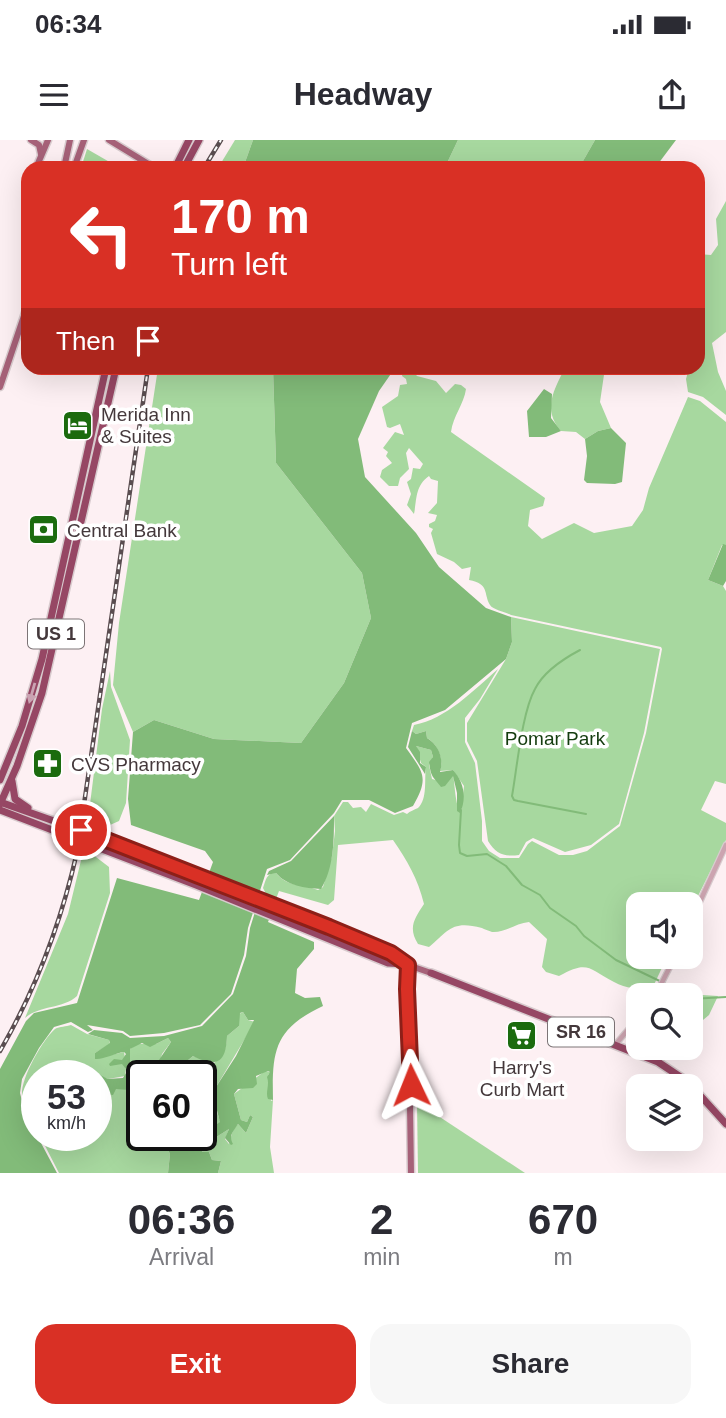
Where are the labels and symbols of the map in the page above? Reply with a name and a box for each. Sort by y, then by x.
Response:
place label: Merida Inn & Suites [101,404,191,447]
hotel icon: Merida Inn & Suites [61,408,95,442]
bank icon: Central Bank [27,513,61,547]
place label: Central Bank [67,520,177,541]
road number: US 1 [28,620,84,648]
one-way arrow [26,682,36,703]
park label: Pomar Park [505,728,606,749]
pharmacy icon: CVS Pharmacy [31,747,65,781]
place label: CVS Pharmacy [71,754,201,775]
pin [51,800,111,860]
road number: SR 16 [548,1018,614,1046]
supermarket icon: Harry's Curb Mart [505,1019,539,1053]
position arrow [374,1048,448,1122]
place label: Harry's Curb Mart [480,1057,565,1100]
speed limit sign: 60 [126,1060,217,1151]

